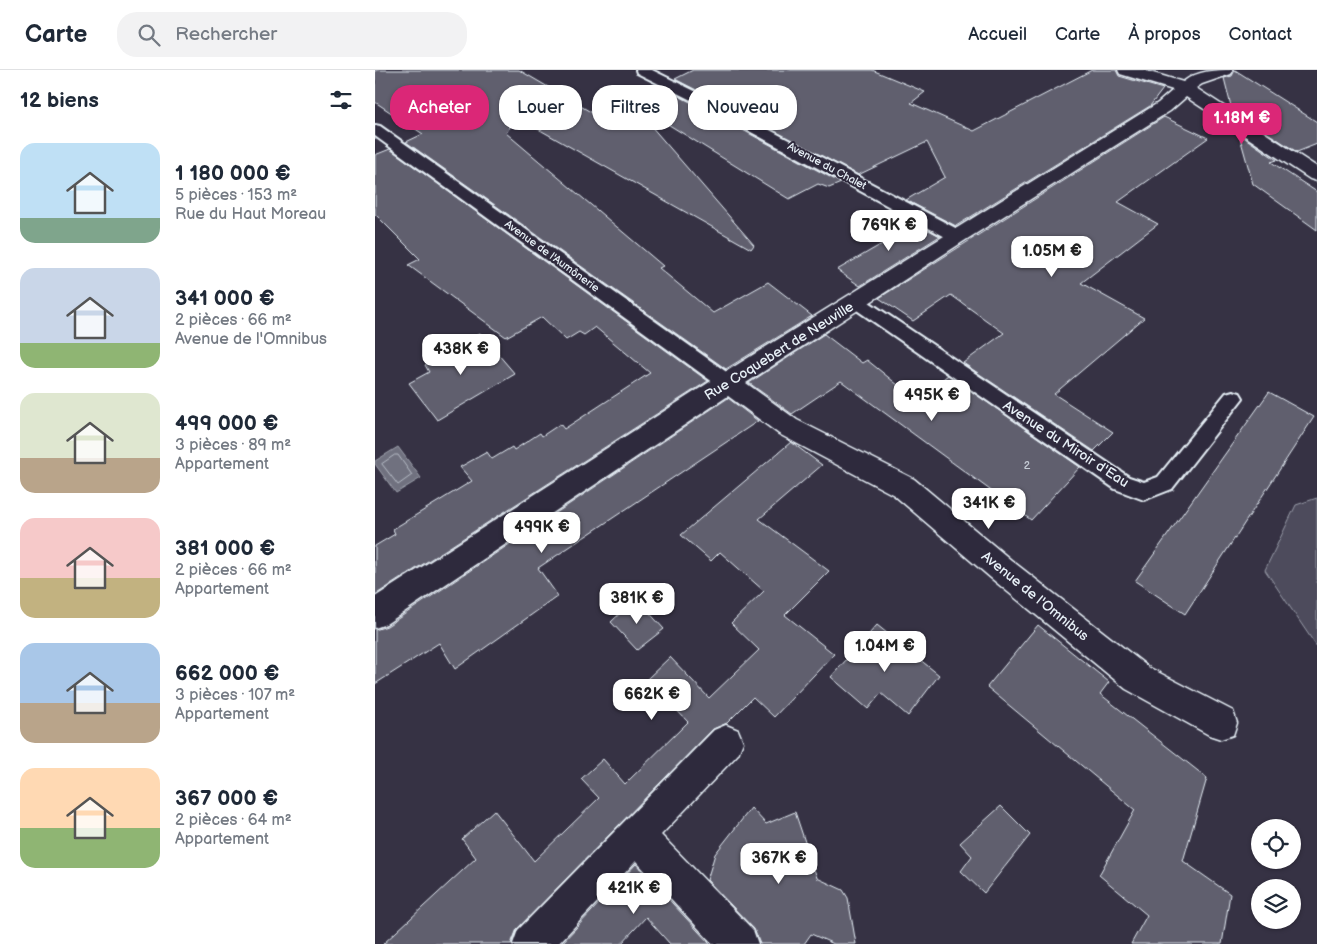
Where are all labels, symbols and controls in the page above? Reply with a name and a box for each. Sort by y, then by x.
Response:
search box [117,12,467,57]
text: Carte [25,20,87,49]
icon: search [135,21,163,49]
text: Rechercher [175,23,277,46]
text: Accueil [968,24,1027,45]
text: Carte [1055,24,1100,45]
text: À propos [1128,24,1201,45]
text: Contact [1229,24,1292,45]
chip: Acheter [390,85,489,130]
chip: Louer [499,85,582,130]
chip: Filtres [592,85,678,130]
chip: Nouveau [688,85,797,130]
icon: filters [327,86,355,114]
text: 12 biens [20,88,99,113]
pin: 1.18M € [1196,102,1288,145]
text: 1.18M € [1214,109,1270,128]
street label: Avenue du Chalet [785,140,869,193]
text: 1 180 000 € [175,161,290,186]
icon: home [60,163,120,223]
text: 5 pièces · 153 m² [175,186,297,205]
text: Rue du Haut Moreau [175,205,326,224]
pin: 769K € [848,210,930,252]
text: 769K € [861,216,917,235]
street label: Avenue de l'Aumônerie [502,217,602,295]
pin: 1.05M € [1006,236,1098,278]
text: 1.05M € [1022,242,1082,261]
text: 341 000 € [175,286,274,311]
icon: home [60,288,120,348]
street label: Rue Coquebert de Neuville [701,298,857,404]
text: 2 pièces · 66 m² [175,311,292,330]
text: Avenue de l'Omnibus [175,330,327,349]
pin: 438K € [420,334,502,376]
text: 438K € [433,340,489,359]
pin: 495K € [891,380,973,422]
text: 495K € [904,386,960,405]
street label: Avenue du Miroir d'Eau [1000,397,1132,491]
text: 499 000 € [175,411,278,436]
icon: home [60,413,120,473]
text: 3 pièces · 89 m² [175,436,291,455]
text: Appartement [175,455,269,474]
house number: 2 [1024,459,1031,472]
pin: 341K € [948,488,1030,530]
text: 341K € [963,494,1015,513]
pin: 499K € [501,512,583,554]
text: 499K € [514,518,570,537]
text: 381 000 € [175,536,275,561]
icon: home [60,538,120,598]
street label: Avenue de l'Omnibus [978,548,1092,645]
text: 2 pièces · 66 m² [175,561,292,580]
text: Appartement [175,580,269,599]
pin: 381K € [596,582,678,625]
text: 381K € [611,589,663,608]
pin: 1.04M € [839,630,931,673]
text: 1.04M € [855,637,915,656]
text: 662 000 € [175,661,279,686]
icon: home [60,663,120,723]
pin: 662K € [611,678,693,721]
text: 662K € [624,685,680,704]
text: 3 pièces · 107 m² [175,686,295,705]
text: Appartement [175,705,269,724]
text: 367 000 € [175,786,278,811]
icon: home [60,788,120,848]
text: 2 pièces · 64 m² [175,811,292,830]
map controls [1251,819,1301,929]
button: locate [1251,819,1301,869]
text: Appartement [175,830,269,849]
pin: 367K € [738,842,820,885]
text: 367K € [751,849,807,868]
pin: 421K € [593,872,675,915]
text: 421K € [608,879,660,898]
button: layers [1251,879,1301,929]

